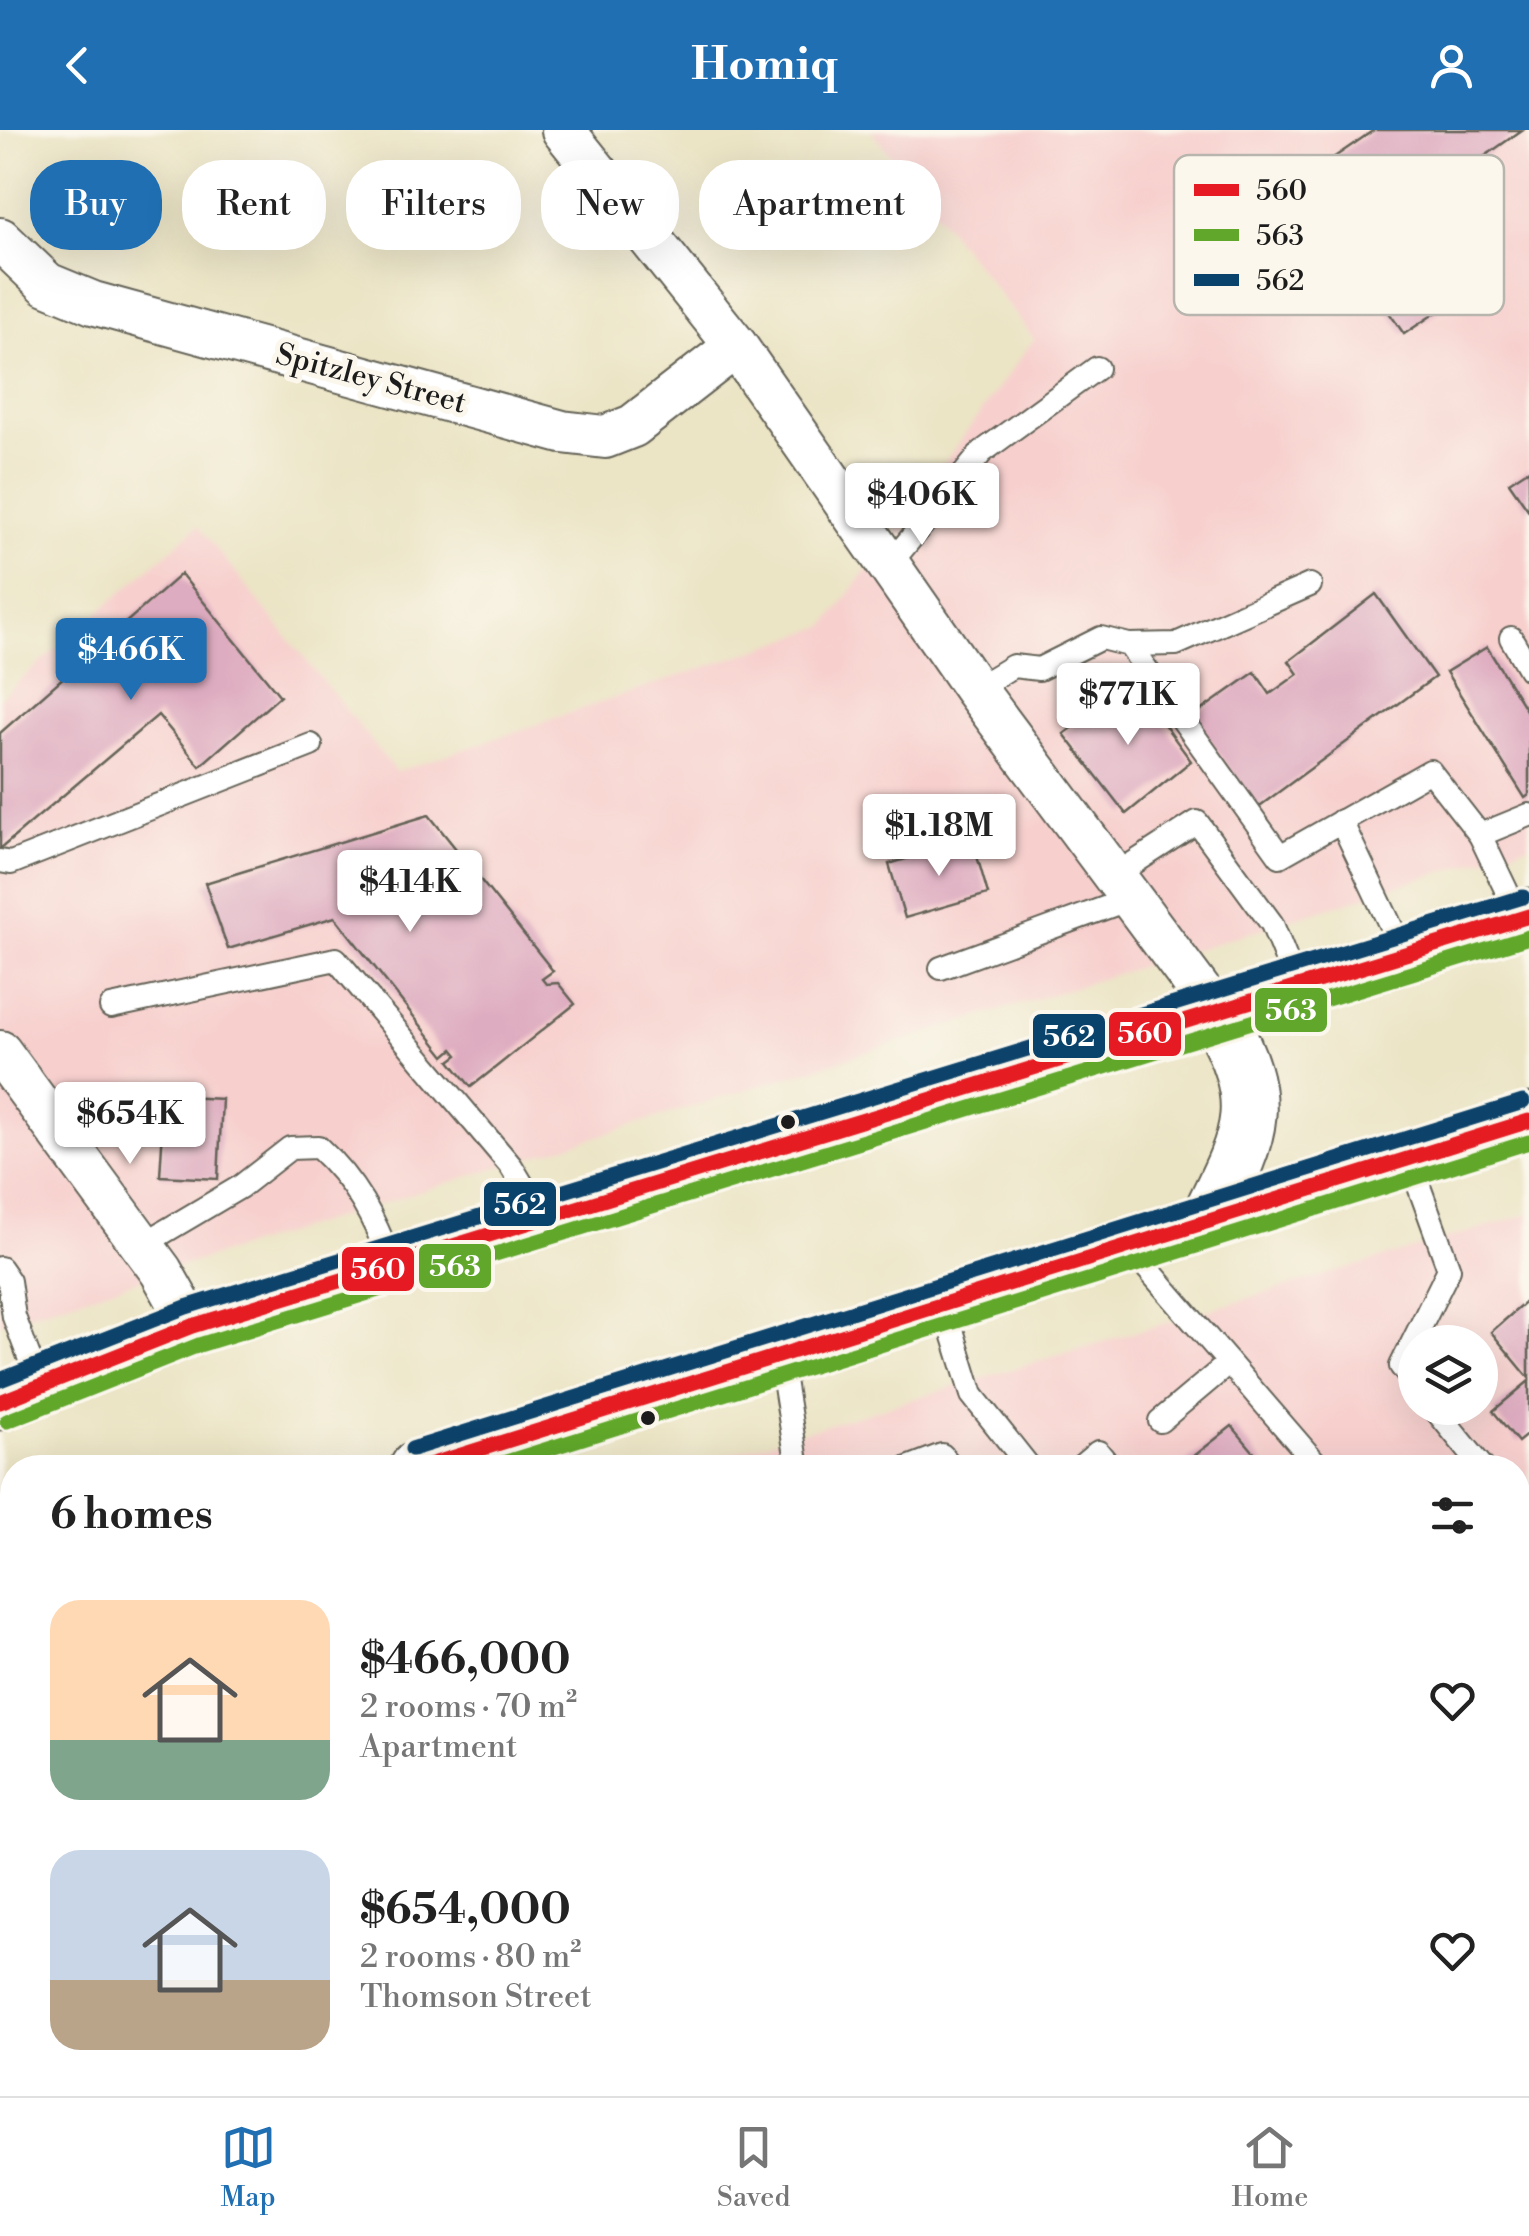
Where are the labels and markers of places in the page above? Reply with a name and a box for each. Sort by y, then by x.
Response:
pin: $406K [852,463,992,548]
pin: $466K [61,618,201,703]
pin: $771K [1058,663,1198,748]
pin: $1.18M [858,794,1020,879]
pin: $414K [340,850,480,935]
pin: $654K [60,1082,200,1167]
unlabelled marker [778,1112,798,1132]
unlabelled marker [638,1408,658,1428]

